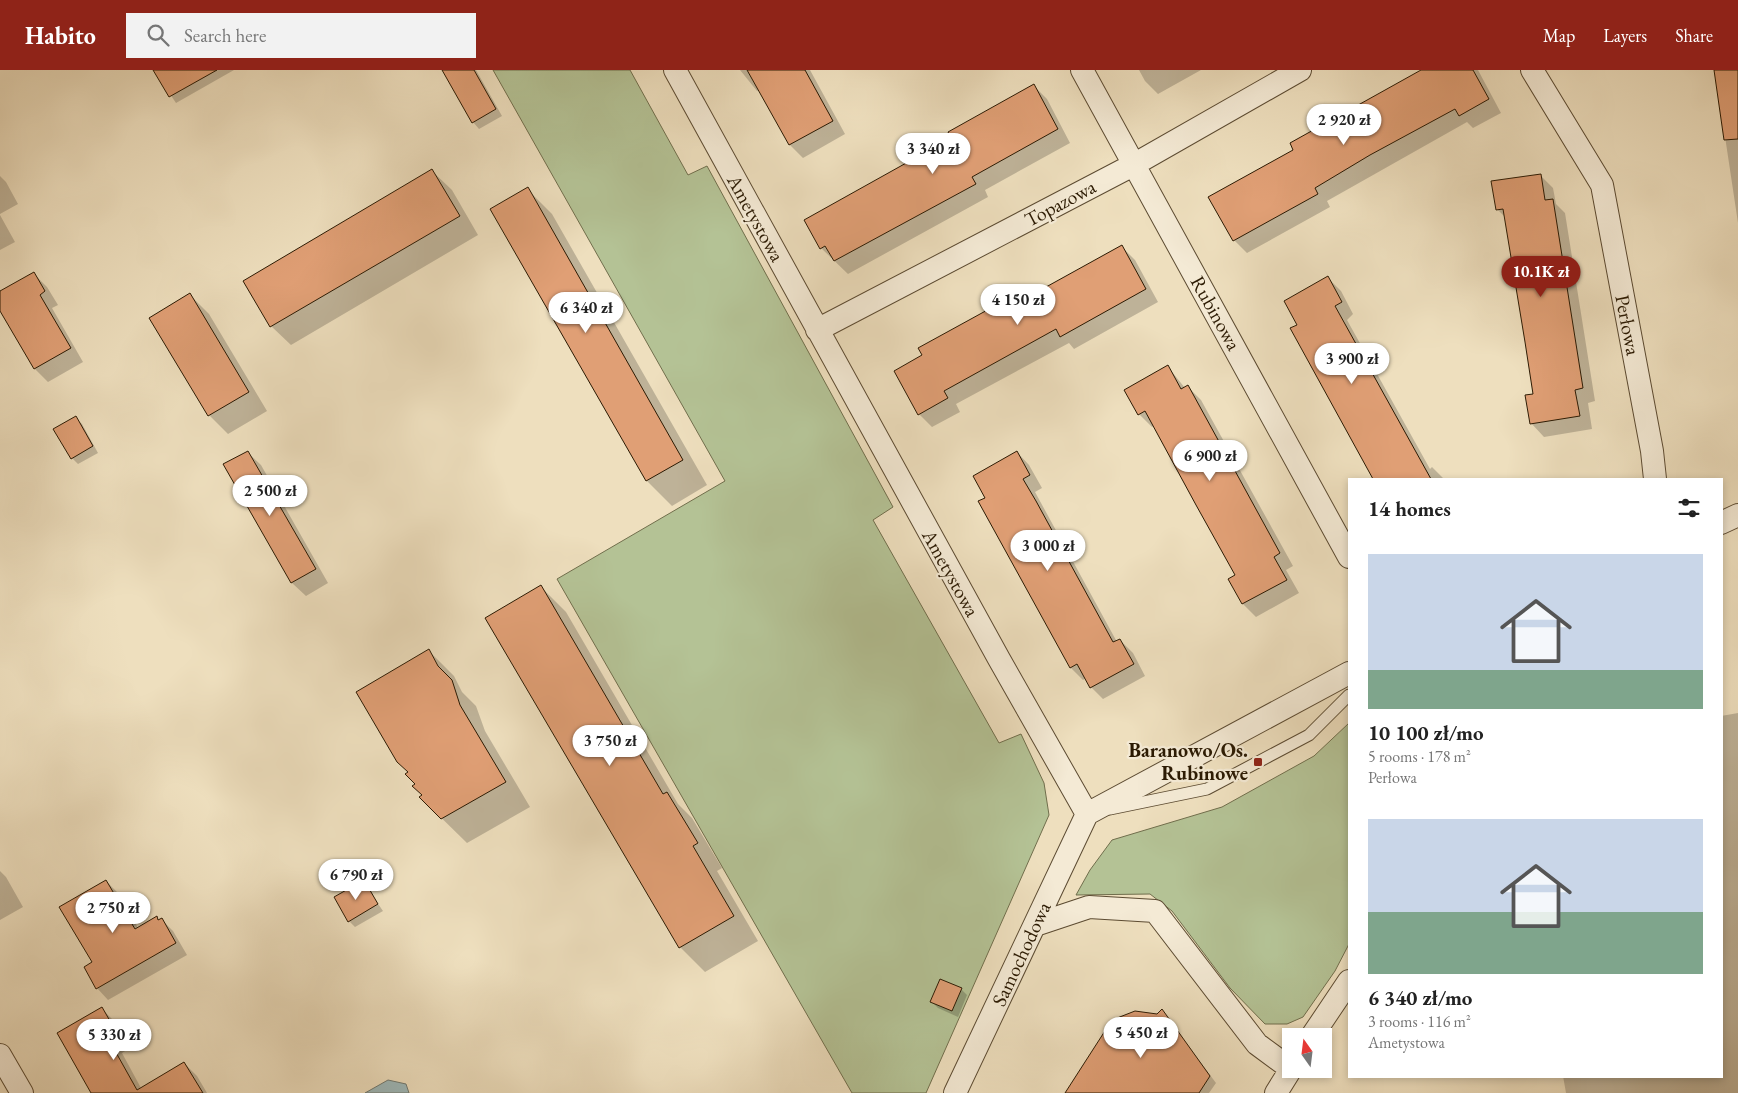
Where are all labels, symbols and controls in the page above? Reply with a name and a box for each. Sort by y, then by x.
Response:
search box [126,13,476,58]
text: Habito [25,20,96,51]
icon: search [144,21,172,49]
text: Search here [184,23,266,48]
text: Map [1543,24,1575,47]
text: Layers [1603,24,1647,47]
text: Share [1675,24,1713,47]
pin: 2 920 zł [1292,104,1396,146]
text: 2 920 zł [1317,109,1371,130]
pin: 3 340 zł [881,132,985,175]
text: 3 340 zł [906,138,960,159]
street label: Ametystowa [721,169,791,266]
street label: Topazowa [1020,173,1100,233]
pin: 10.1K zł [1489,256,1593,298]
text: 10.1K zł [1513,261,1569,282]
street label: Rubinowa [1185,271,1247,355]
pin: 4 150 zł [966,284,1070,326]
text: 4 150 zł [991,289,1045,310]
pin: 6 340 zł [534,292,638,334]
street label: Perłowa [1609,293,1647,357]
text: 6 340 zł [559,297,613,318]
pin: 3 900 zł [1300,342,1404,385]
text: 3 900 zł [1325,348,1379,369]
pin: 6 900 zł [1158,440,1262,482]
text: 6 900 zł [1183,445,1237,466]
pin: 2 500 zł [218,474,322,517]
text: 2 500 zł [243,480,297,501]
icon: filters [1675,494,1703,522]
text: 14 homes [1368,495,1451,522]
street label: Ametystowa [916,524,986,621]
pin: 3 000 zł [996,530,1100,572]
text: 3 000 zł [1021,535,1075,556]
icon: home [1491,586,1581,676]
text: 10 100 zł/mo [1368,719,1484,746]
pin: 3 750 zł [558,724,662,767]
text: 3 750 zł [583,730,637,751]
place label: Baranowo/Os. Rubinowe [1128,737,1248,786]
text: 5 rooms · 178 m² [1368,746,1471,767]
marker: Baranowo/Os. Rubinowe [1252,756,1264,768]
text: Perłowa [1368,767,1417,788]
icon: home [1491,851,1581,941]
pin: 6 790 zł [304,858,408,901]
text: 6 790 zł [329,864,383,885]
pin: 2 750 zł [61,892,165,934]
text: 2 750 zł [86,897,140,918]
street label: Samochodowa [986,898,1056,1010]
text: 6 340 zł/mo [1368,984,1472,1011]
text: 3 rooms · 116 m² [1368,1011,1471,1032]
pin: 5 450 zł [1089,1016,1193,1059]
pin: 5 330 zł [62,1018,166,1061]
text: 5 450 zł [1114,1022,1168,1043]
text: 5 330 zł [87,1024,141,1045]
north arrow [1282,1028,1332,1078]
map controls [1282,1028,1332,1078]
text: Ametystowa [1368,1032,1445,1053]

